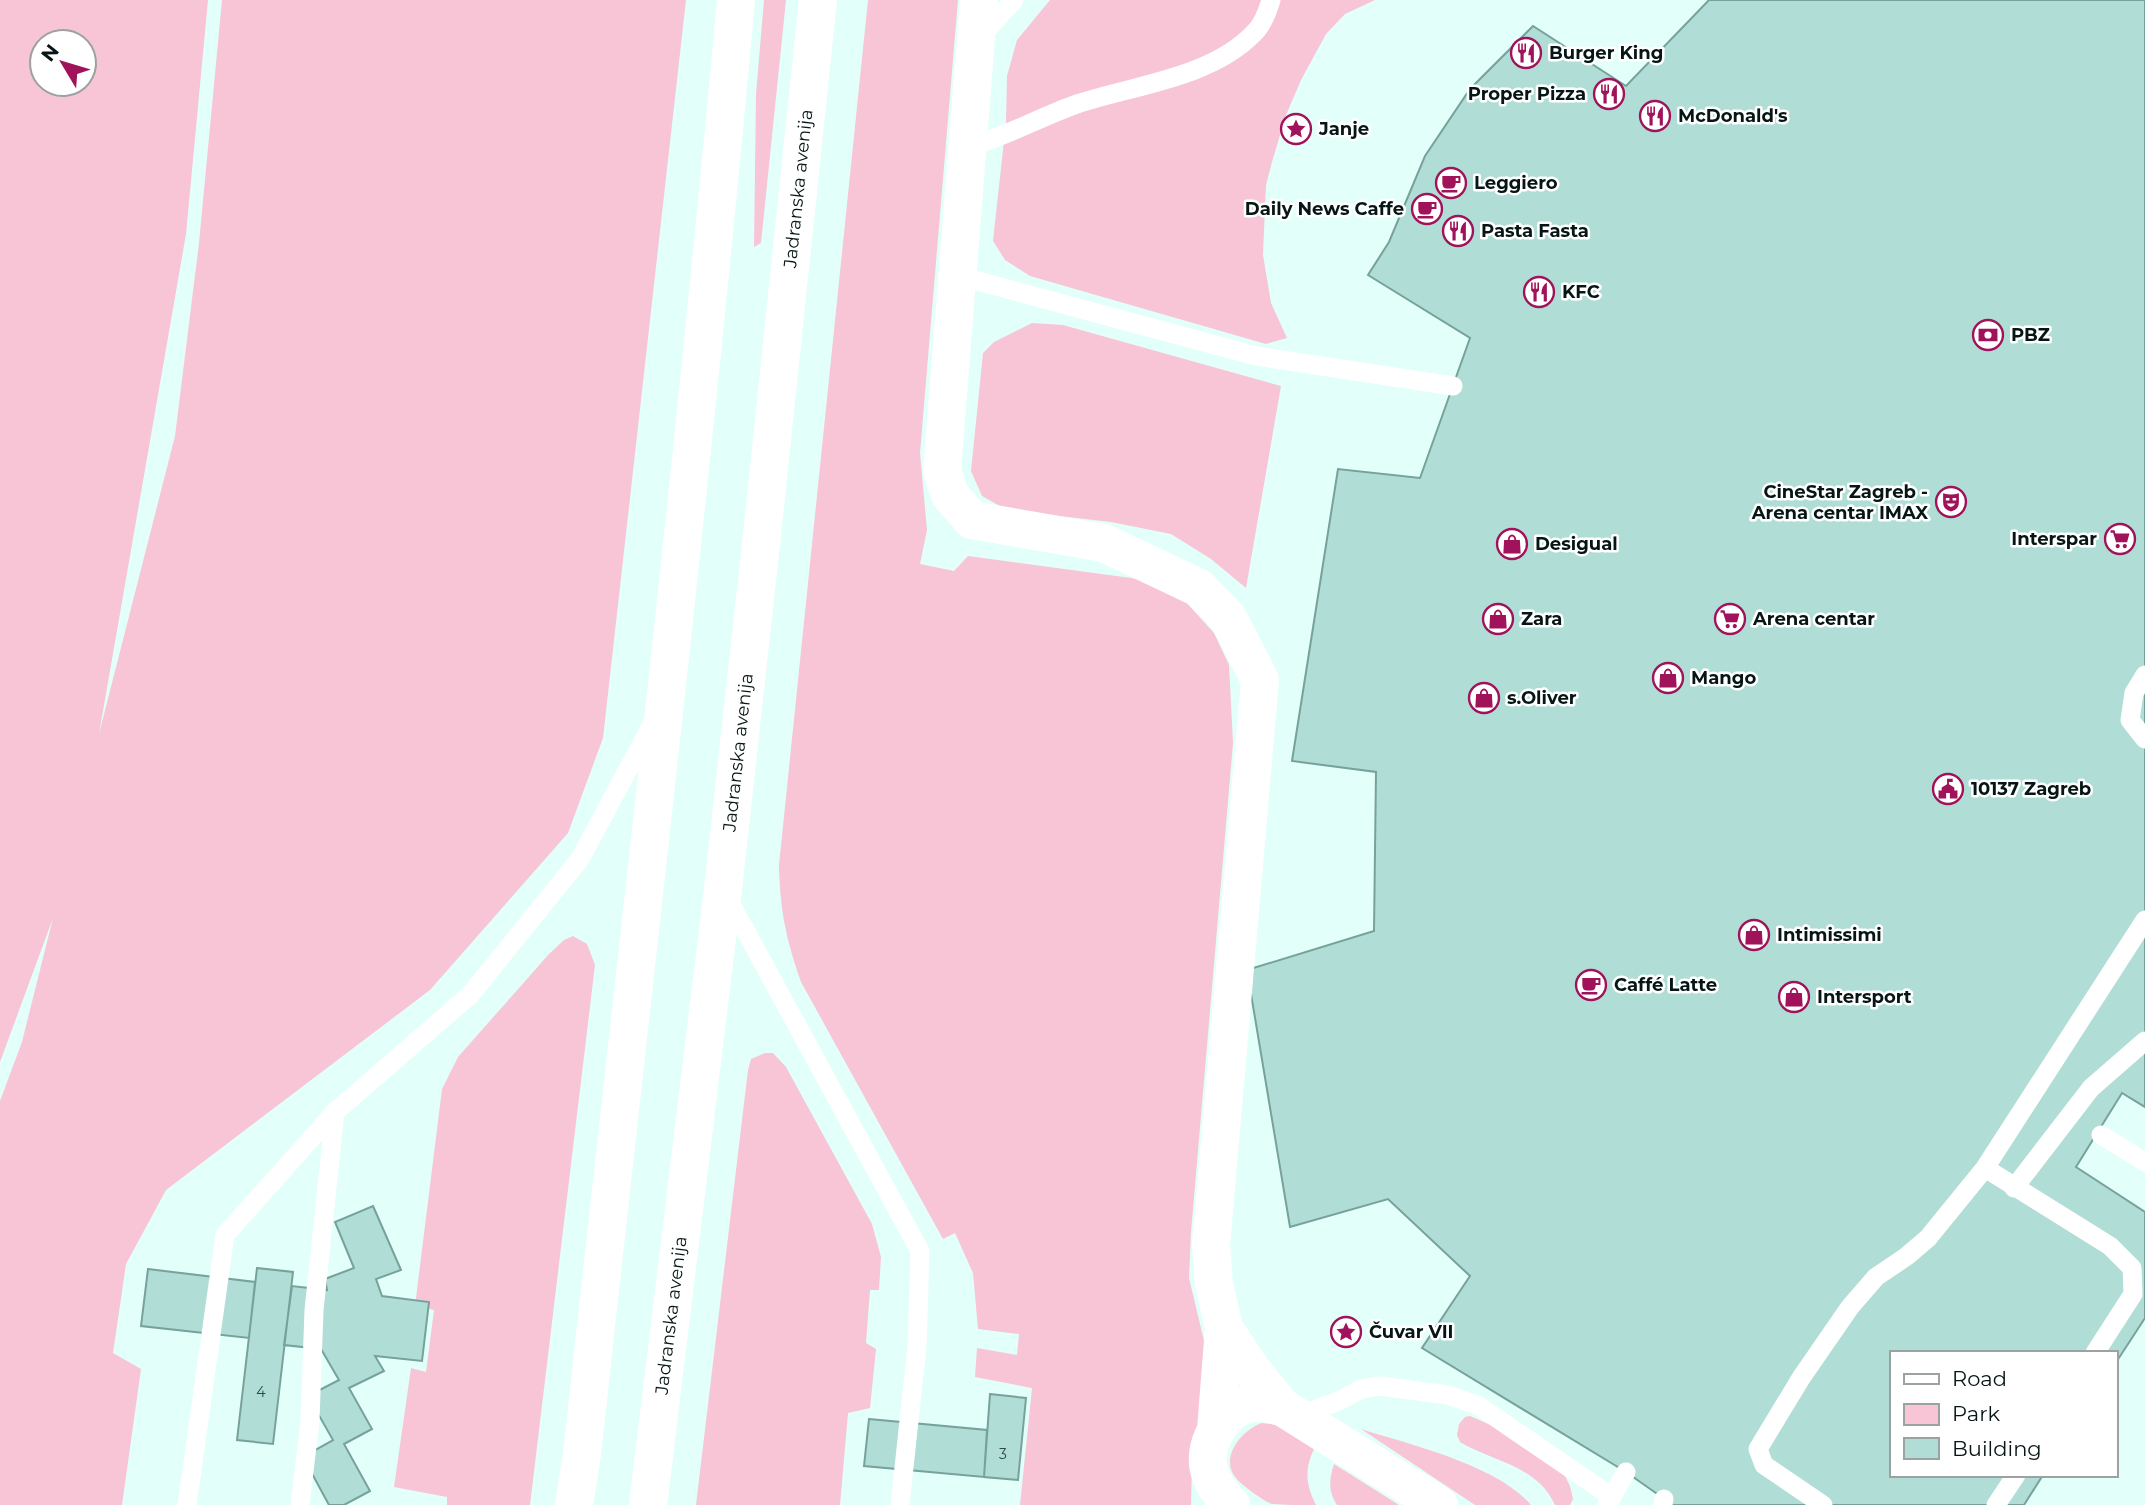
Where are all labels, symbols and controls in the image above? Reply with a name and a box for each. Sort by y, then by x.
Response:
north arrow [28,28,98,98]
restaurant icon: Burger King [1509,36,1543,70]
text: N [36,40,64,66]
place label: Burger King [1549,42,1663,64]
restaurant icon: Proper Pizza [1592,77,1626,111]
place label: Proper Pizza [1468,83,1586,105]
restaurant icon: McDonald's [1638,99,1672,133]
place label: McDonald's [1678,105,1788,127]
street label: Jadranska avenija [779,108,817,270]
place icon: Janje [1279,112,1313,146]
place label: Janje [1318,118,1369,140]
cafe icon: Leggiero [1434,166,1468,200]
place label: Leggiero [1474,172,1558,194]
cafe icon: Daily News Caffe [1410,192,1444,226]
place label: Daily News Caffe [1245,198,1404,220]
restaurant icon: Pasta Fasta [1441,214,1475,248]
place label: Pasta Fasta [1481,220,1589,242]
restaurant icon: KFC [1522,275,1556,309]
place label: KFC [1562,281,1600,303]
bank icon: PBZ [1971,318,2005,352]
place label: PBZ [2011,324,2050,346]
place label: CineStar Zagreb - Arena centar IMAX [1751,481,1928,524]
theatre icon: CineStar Zagreb - Arena centar IMAX [1934,485,1968,519]
supermarket icon: Interspar [2103,522,2137,556]
shop icon: Desigual [1495,527,1529,561]
place label: Interspar [2011,528,2097,550]
place label: Desigual [1535,533,1618,555]
shop icon: Zara [1481,602,1515,636]
supermarket icon: Arena centar [1713,602,1747,636]
place label: Zara [1521,608,1562,630]
place label: Arena centar [1752,608,1875,630]
shop icon: Mango [1651,661,1685,695]
place label: Mango [1691,667,1756,689]
street label: Jadranska avenija [718,672,758,834]
shop icon: s.Oliver [1467,681,1501,715]
place label: s.Oliver [1507,687,1577,709]
public building icon: 10137 Zagreb [1931,772,1965,806]
place label: 10137 Zagreb [1971,778,2091,800]
shop icon: Intimissimi [1737,918,1771,952]
place label: Intimissimi [1777,924,1882,946]
cafe icon: Caffé Latte [1574,968,1608,1002]
place label: Caffé Latte [1614,974,1717,996]
shop icon: Intersport [1777,980,1811,1014]
place label: Intersport [1817,986,1912,1008]
street label: Jadranska avenija [650,1235,692,1397]
place icon: Čuvar VII [1329,1315,1363,1349]
place label: Čuvar VII [1369,1321,1453,1343]
legend [1890,1351,2117,1477]
text: Road [1952,1366,2007,1391]
house number: 4 [256,1383,266,1401]
text: Park [1952,1401,2000,1426]
text: Building [1952,1436,2042,1461]
house number: 3 [999,1445,1007,1463]

